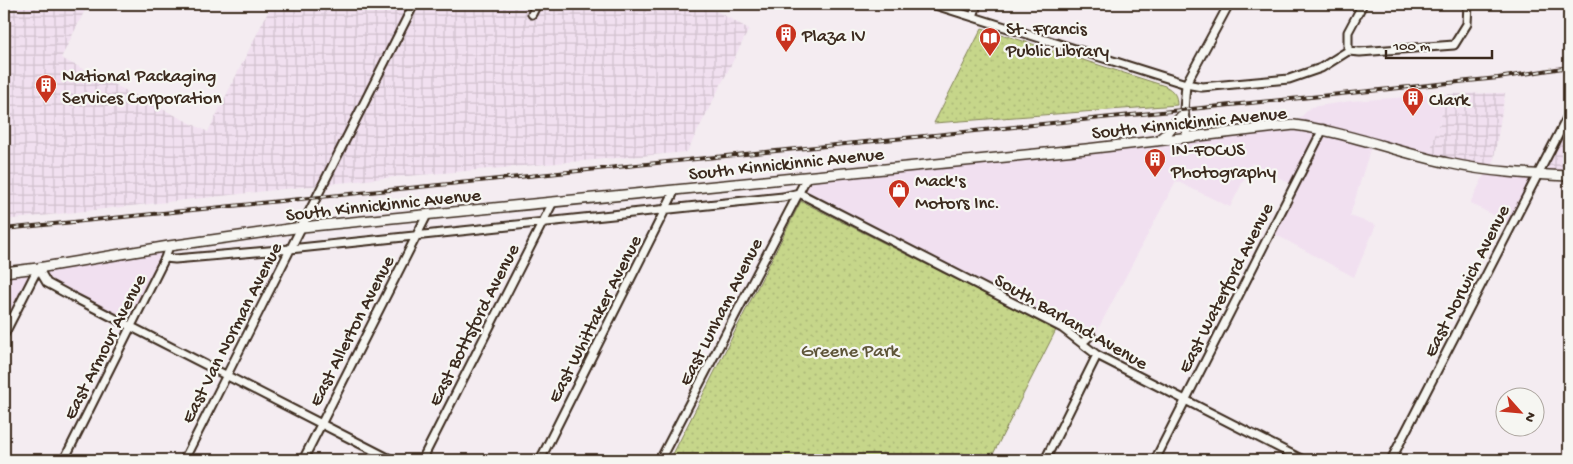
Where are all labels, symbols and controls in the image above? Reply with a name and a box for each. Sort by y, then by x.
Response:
place label: St. Francis Public Library [1005,19,1110,64]
building icon: Plaza IV [774,22,798,53]
place label: Plaza IV [801,26,866,49]
library icon: St. Francis Public Library [978,26,1002,57]
scale bar [1386,28,1492,60]
text: 100 m [1392,38,1431,56]
place label: National Packaging Services Corporation [62,66,222,111]
building icon: National Packaging Services Corporation [34,73,58,104]
building icon: Clark [1401,86,1425,117]
place label: Clark [1429,90,1471,113]
street label: South Kinnickinnic Avenue [1091,103,1288,146]
place label: IN-FOCUS Photography [1170,140,1277,185]
street label: South Kinnickinnic Avenue [688,144,885,187]
building icon: IN-FOCUS Photography [1143,147,1167,178]
place label: Mack's Motors Inc. [915,171,1000,216]
shop icon: Mack's Motors Inc. [887,178,911,209]
street label: South Kinnickinnic Avenue [285,185,482,228]
street label: East Waterford Avenue [1174,200,1280,377]
street label: East Norwich Avenue [1420,201,1517,362]
street label: East Whittaker Avenue [544,232,648,407]
street label: East Lunham Avenue [675,235,769,390]
street label: East Van Norman Avenue [177,239,289,428]
street label: East Bottsford Avenue [424,241,526,411]
street label: East Allerton Avenue [305,252,401,411]
street label: South Barland Avenue [989,270,1151,376]
street label: East Armour Avenue [60,271,153,424]
park label: Greene Park [801,341,900,364]
north arrow [1496,386,1546,436]
text: N [1520,409,1539,425]

